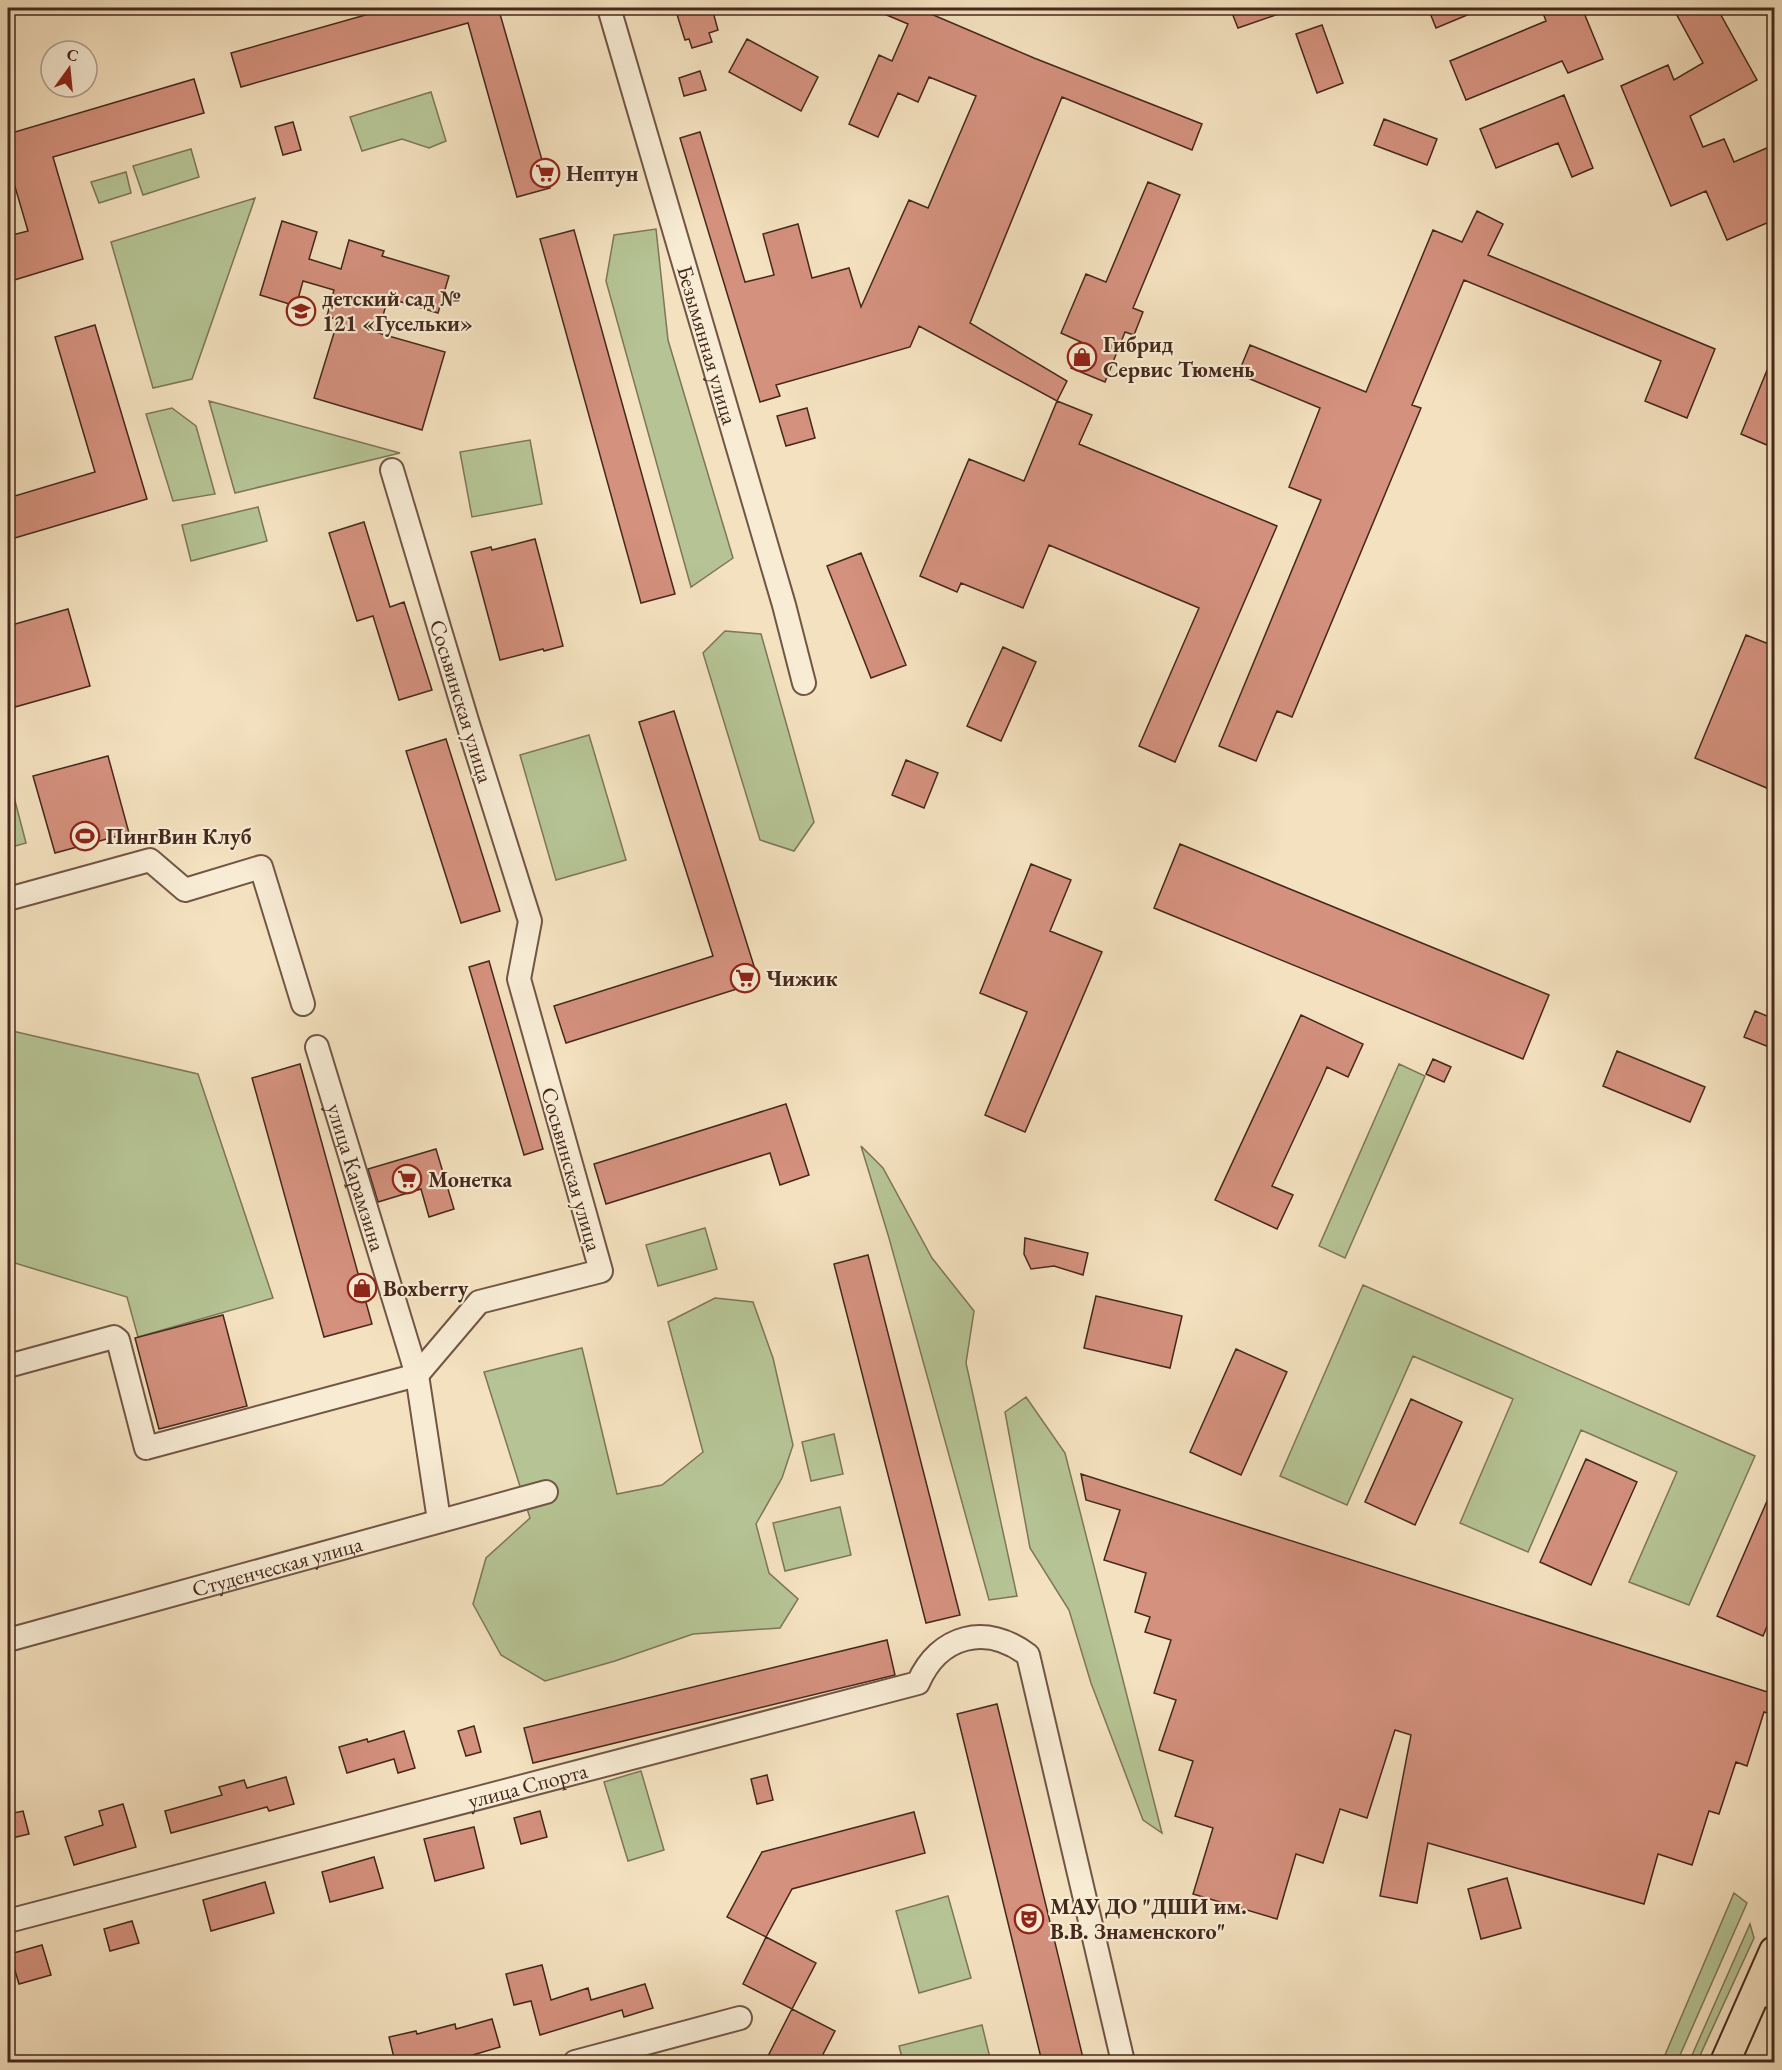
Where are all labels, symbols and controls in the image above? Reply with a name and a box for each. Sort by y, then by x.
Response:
north arrow [39,39,99,99]
text: С [65,43,81,67]
supermarket icon: Нептун [529,157,561,189]
place label: Нептун [566,159,639,188]
street label: Безымянная улица [670,262,744,428]
place label: детский сад № 121 «Гусельки» [322,284,473,338]
school or university icon: детский сад № 121 «Гусельки» [285,295,317,327]
place label: Гибрид Сервис Тюмень [1103,330,1255,384]
shop icon: Гибрид Сервис Тюмень [1066,341,1098,373]
street label: Сосьвинская улица [423,616,500,787]
sports icon: ПингВин Клуб [69,820,101,852]
place label: ПингВин Клуб [106,822,252,851]
supermarket icon: Чижик [729,962,761,994]
place label: Чижик [766,964,839,993]
street label: Сосьвинская улица [534,1084,609,1255]
street label: улица Карамзина [320,1100,392,1255]
supermarket icon: Монетка [391,1163,423,1195]
place label: Монетка [428,1165,512,1194]
shop icon: Boxberry [346,1272,378,1304]
place label: Boxberry [383,1274,469,1303]
street label: Студенческая улица [189,1529,366,1604]
street label: улица Спорта [465,1756,591,1815]
place label: МАУ ДО "ДШИ им. В.В. Знаменского" [1050,1892,1247,1946]
theatre icon: МАУ ДО "ДШИ им. В.В. Знаменского" [1013,1903,1045,1935]

